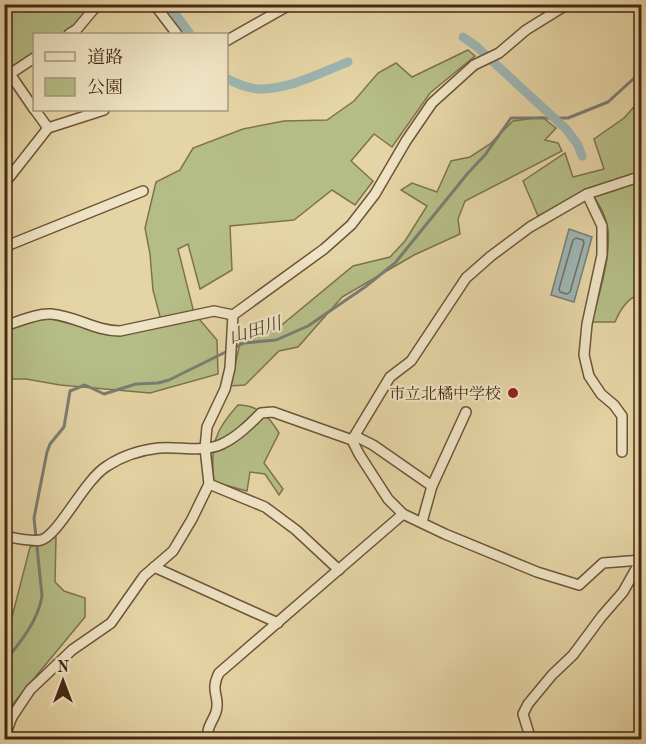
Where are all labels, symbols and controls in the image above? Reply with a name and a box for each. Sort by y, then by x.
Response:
legend [33,33,228,111]
text: 道路 [87,47,123,67]
text: 公園 [87,78,123,97]
water label: 山田川 [227,313,286,347]
place label: 市立北橘中学校 [389,385,501,403]
marker: 市立北橘中学校 [506,386,520,400]
north arrow [33,651,93,711]
text: N [57,660,70,676]

